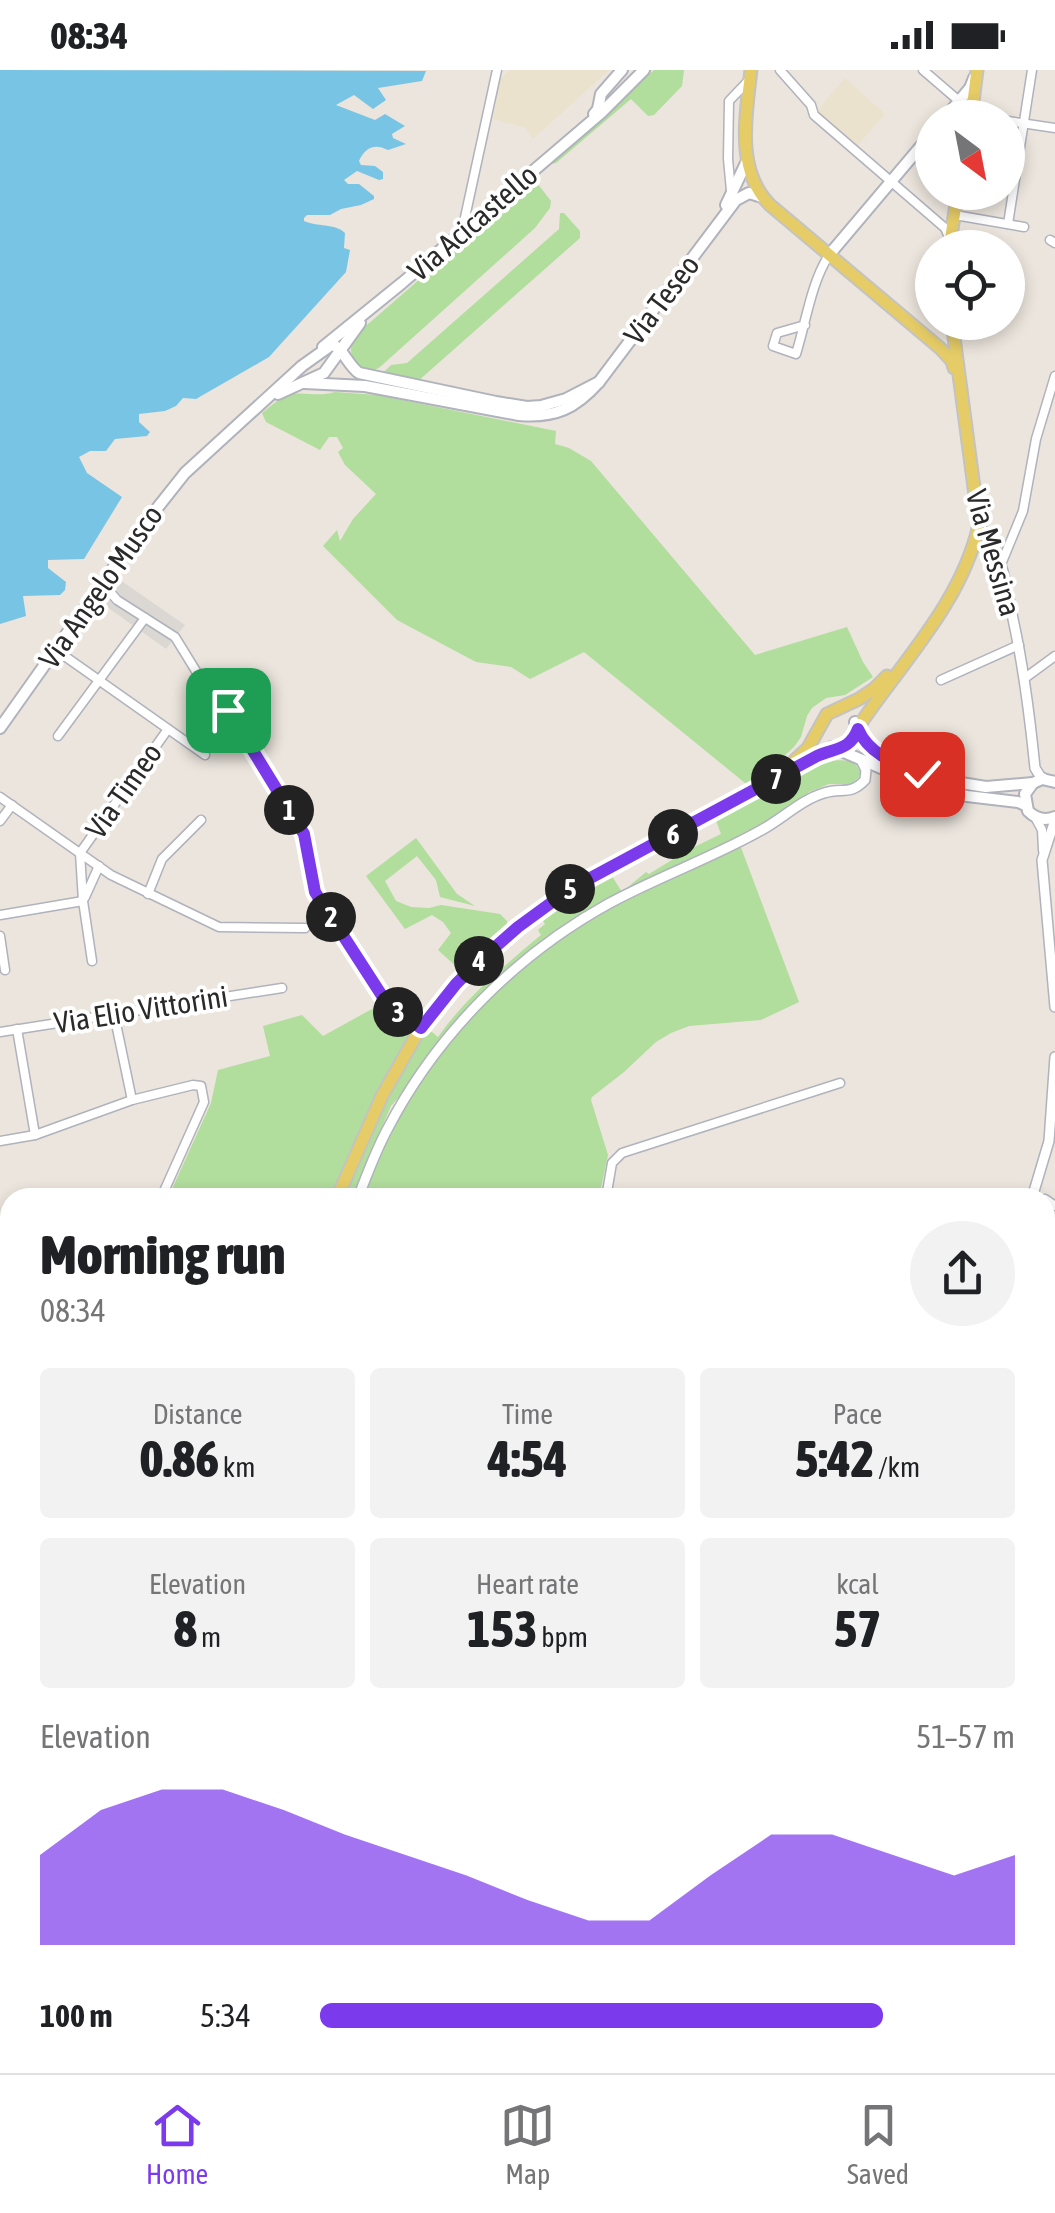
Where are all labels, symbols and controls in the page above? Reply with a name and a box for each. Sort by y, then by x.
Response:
text: 08:34 [50,14,128,57]
north arrow [915,100,1025,210]
map controls [915,100,1025,340]
street label: Via Acicastello [401,157,544,287]
button: locate [915,230,1025,340]
street label: Via Teseo [617,248,706,351]
street label: Via Messina [960,486,1028,620]
street label: Via Angelo Musco [31,498,169,674]
pin [186,668,271,753]
icon: arrive [201,683,256,738]
pin [880,732,965,817]
street label: Via Timeo [78,736,168,845]
icon: check [895,747,950,802]
pin: 7 [751,754,801,804]
text: 7 [769,763,783,795]
pin: 1 [264,785,314,835]
text: 1 [282,794,296,826]
pin: 6 [648,809,698,859]
text: 6 [666,818,680,850]
pin: 5 [545,864,595,914]
text: 5 [563,873,577,905]
pin: 2 [306,892,356,942]
text: 2 [324,901,338,933]
pin: 4 [454,936,504,986]
text: 4 [472,945,486,977]
street label: Via Elio Vittorini [52,979,230,1040]
pin: 3 [373,987,423,1037]
text: 3 [391,996,405,1028]
button: share [910,1221,1015,1326]
text: Morning run [40,1223,286,1286]
text: 08:34 [40,1292,106,1329]
text: Distance [153,1398,242,1430]
text: Time [502,1398,553,1430]
text: Pace [833,1398,882,1430]
text: 0.86 [140,1430,219,1488]
text: 4:54 [488,1430,567,1488]
text: 5:42 [795,1430,874,1488]
text: km [219,1451,255,1483]
text: /km [874,1451,920,1483]
text: Elevation [149,1568,246,1600]
text: Heart rate [476,1568,579,1600]
text: kcal [836,1568,879,1600]
text: 8 [174,1600,197,1658]
text: 153 [467,1600,537,1658]
text: 57 [834,1600,881,1658]
text: m [197,1621,221,1653]
text: bpm [537,1621,588,1653]
text: Elevation [40,1718,151,1755]
text: 51–57 m [916,1718,1015,1755]
text: 100 m [40,1997,113,2034]
text: 5:34 [200,1997,251,2034]
tab: Home [146,2098,208,2190]
tab: Map [500,2098,555,2190]
tab: Saved [847,2098,909,2190]

